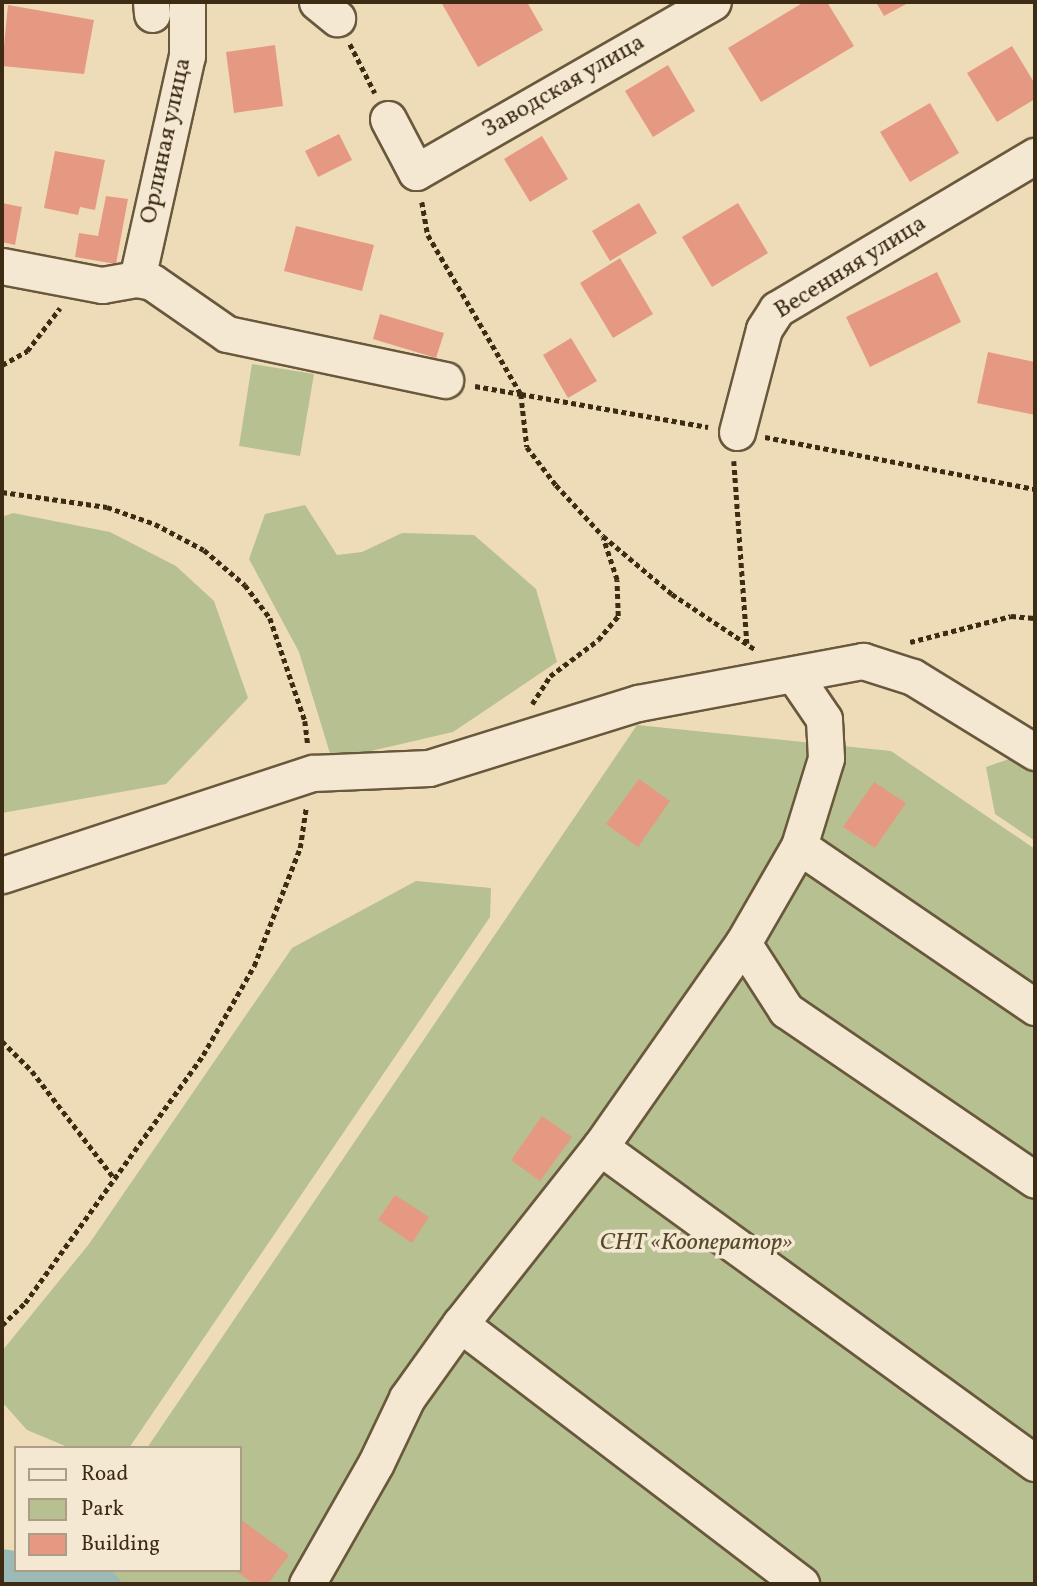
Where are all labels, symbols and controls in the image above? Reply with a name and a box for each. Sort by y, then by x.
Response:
street label: Заводская улица [477,29,651,145]
street label: Орлиная улица [135,55,199,227]
street label: Весенняя улица [769,210,933,326]
park label: СНТ «Кооператор» [599,1230,793,1258]
legend [14,1446,242,1572]
text: Road [81,1460,128,1489]
text: Park [81,1495,124,1524]
text: Building [81,1530,160,1559]

